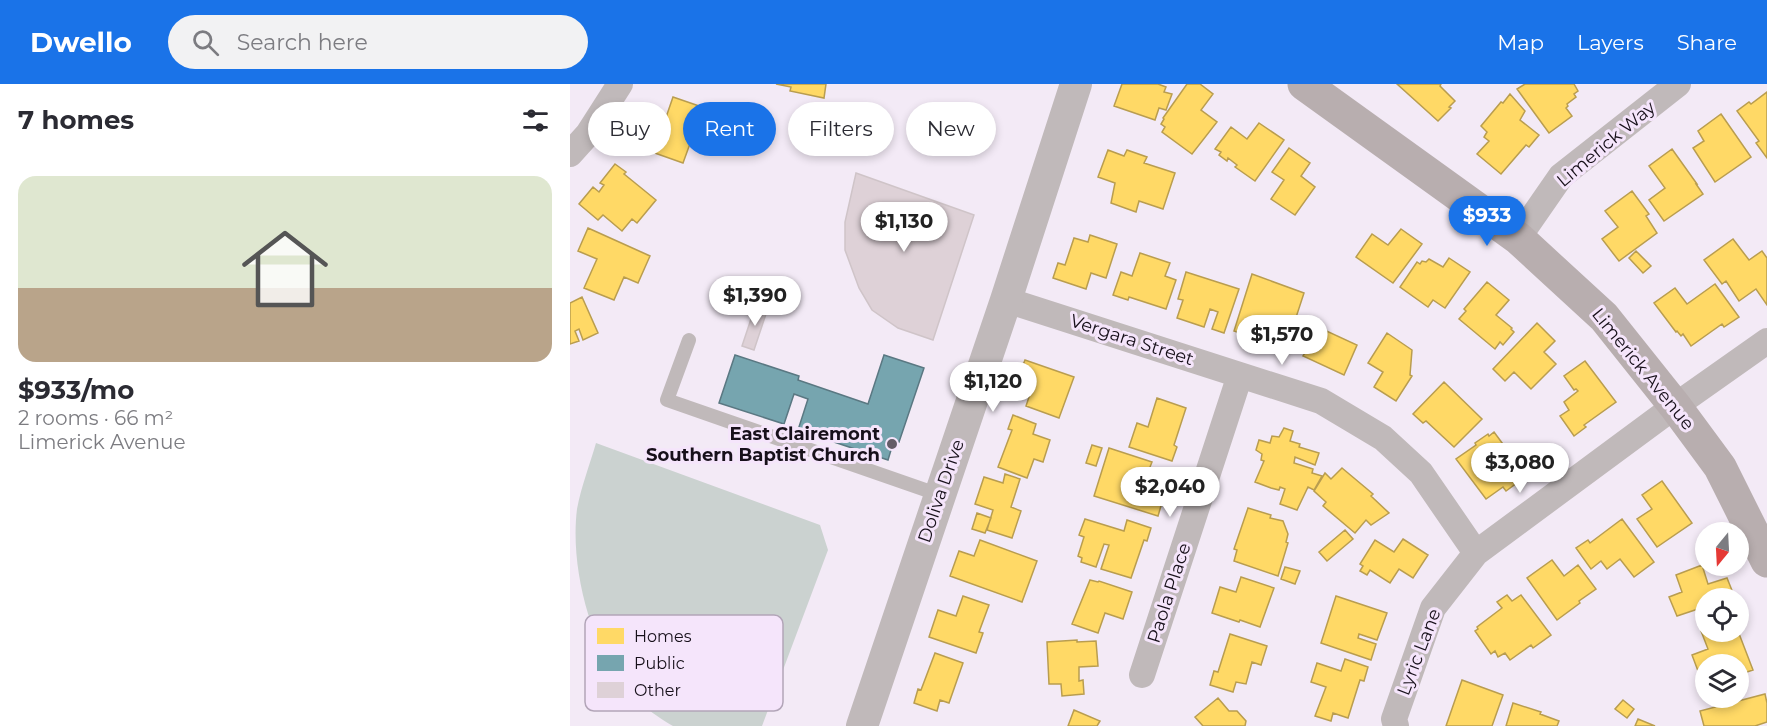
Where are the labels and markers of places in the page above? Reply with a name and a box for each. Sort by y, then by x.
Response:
pin: $933 [1451,196,1523,247]
pin: $1,130 [855,202,953,253]
pin: $1,390 [706,276,804,327]
pin: $1,570 [1233,315,1331,366]
pin: $1,120 [944,362,1042,413]
place label: East Clairemont Southern Baptist Church [646,423,880,466]
marker: East Clairemont Southern Baptist Church [885,437,899,451]
pin: $3,080 [1471,443,1569,494]
pin: $2,040 [1121,467,1219,518]

